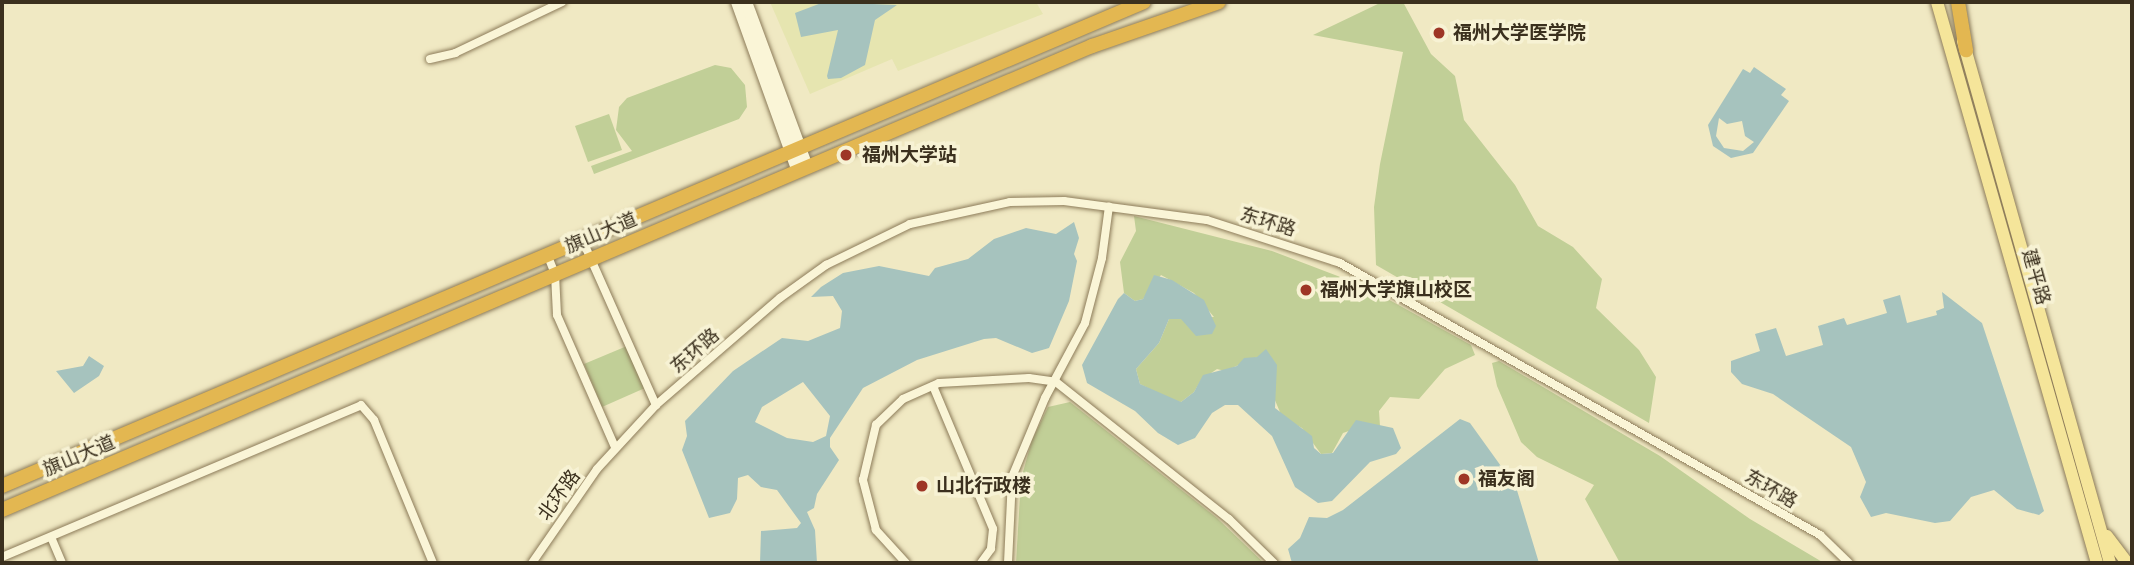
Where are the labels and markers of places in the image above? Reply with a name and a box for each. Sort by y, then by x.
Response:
place label: 福州大学医学院 [1453,22,1586,44]
marker: 福州大学医学院 [1431,25,1447,41]
place label: 福州大学站 [862,144,957,166]
marker: 福州大学站 [836,145,856,165]
place label: 福州大学旗山校区 [1320,279,1472,301]
marker: 福州大学旗山校区 [1298,282,1314,298]
place label: 福友阁 [1478,468,1535,490]
marker: 福友阁 [1456,471,1472,487]
place label: 山北行政楼 [936,475,1031,497]
marker: 山北行政楼 [914,478,930,494]

